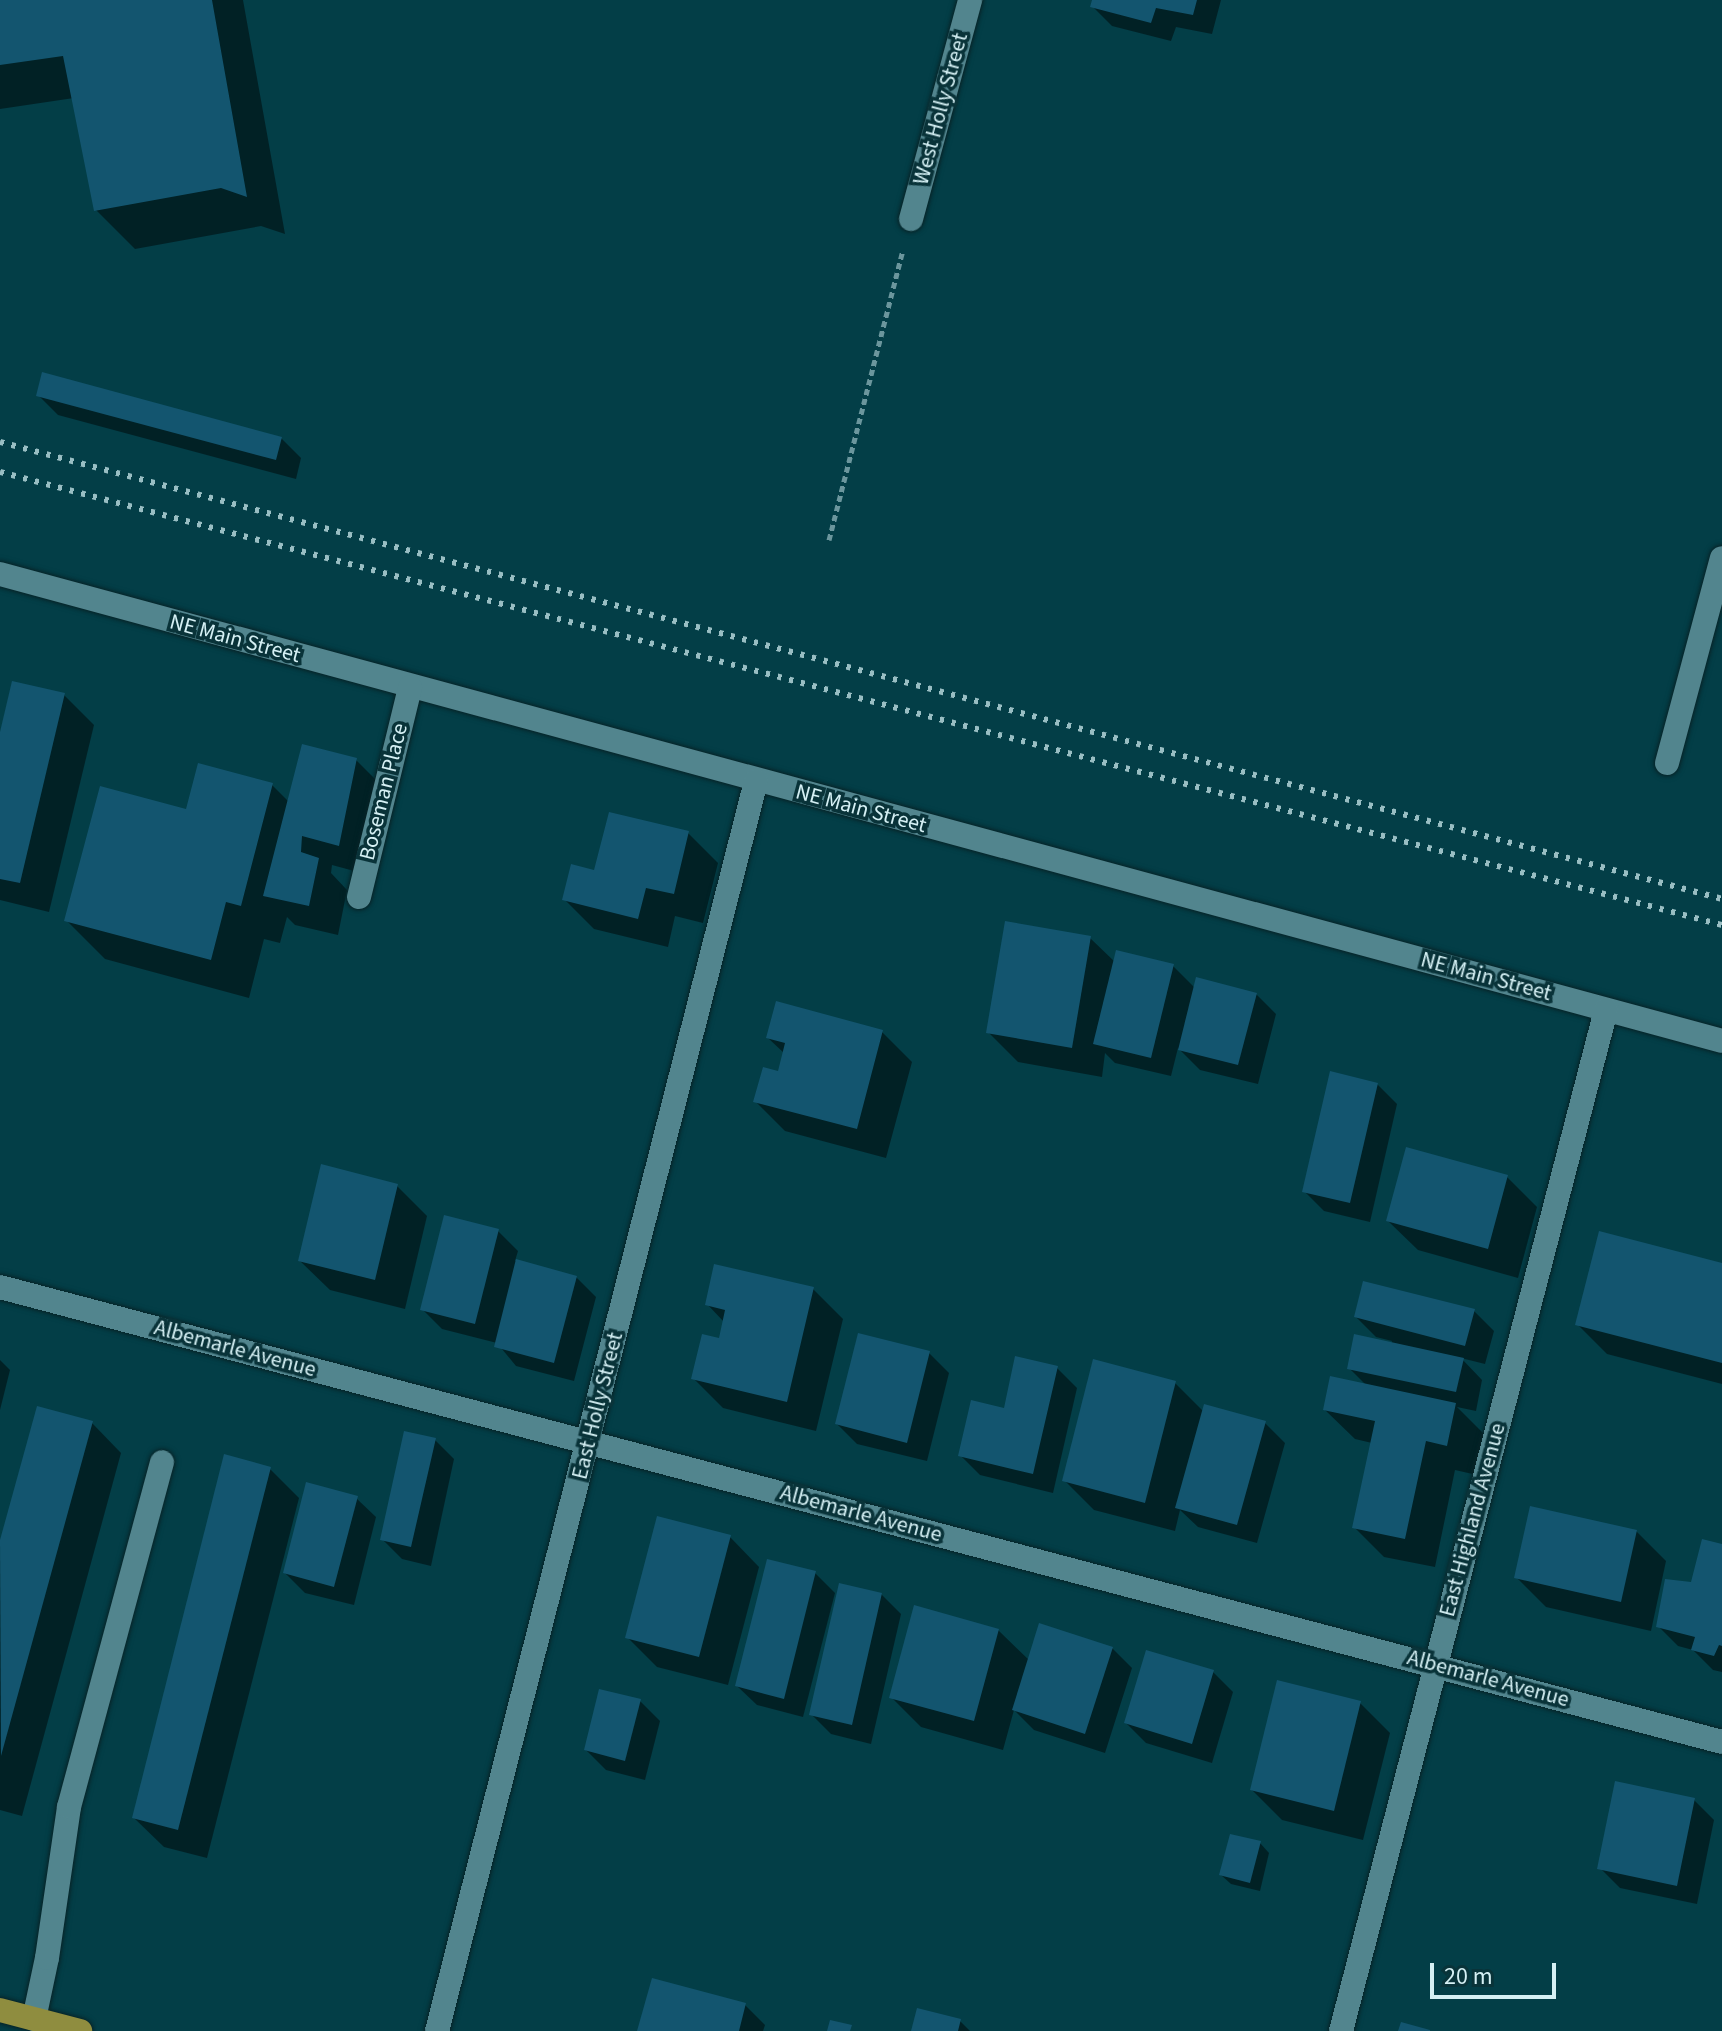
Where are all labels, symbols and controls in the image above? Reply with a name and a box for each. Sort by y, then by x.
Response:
street label: West Holly Street [908,30,974,188]
street label: NE Main Street [167,609,303,669]
street label: Boseman Place [354,721,414,863]
street label: NE Main Street [793,779,929,839]
street label: NE Main Street [1418,947,1554,1007]
street label: Albemarle Avenue [151,1315,319,1383]
street label: East Holly Street [567,1330,629,1482]
street label: East Highland Avenue [1434,1420,1512,1620]
street label: Albemarle Avenue [777,1480,945,1548]
street label: Albemarle Avenue [1404,1645,1572,1713]
scale bar [1434,1947,1560,1997]
text: 20 m [1444,1959,1493,1994]

